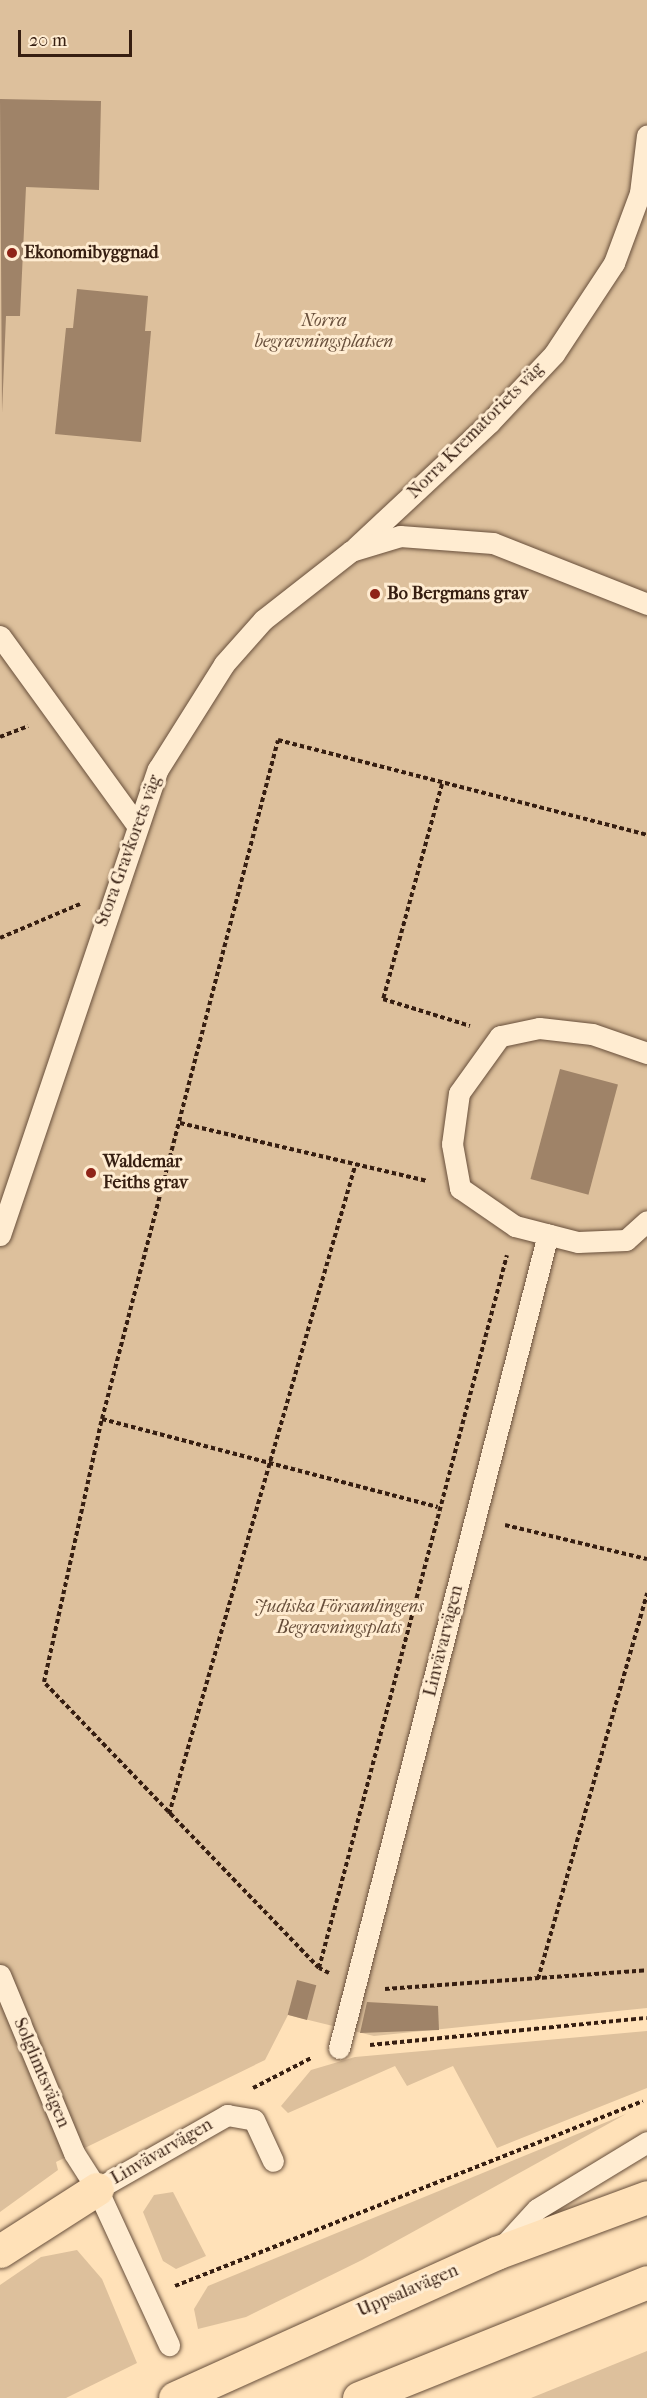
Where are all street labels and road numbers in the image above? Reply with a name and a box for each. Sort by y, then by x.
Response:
street label: Norra Krematoriets väg [403,358,549,504]
street label: Stora Gravkorets väg [92,772,166,930]
street label: Linvävarvägen [420,1583,468,1699]
street label: Solglimtsvägen [8,2015,74,2131]
street label: Linvävarvägen [107,2114,217,2190]
street label: Uppsalavägen [354,2260,462,2322]

